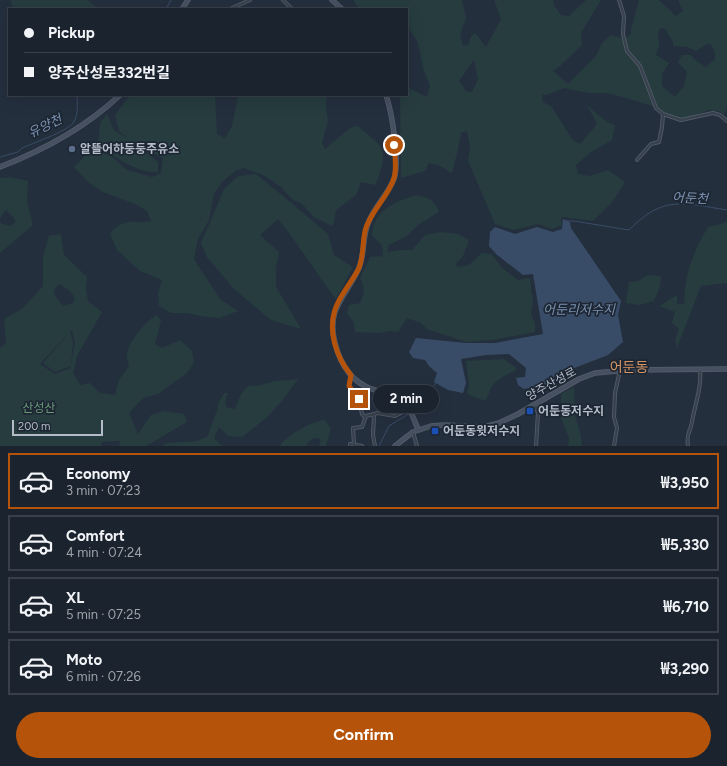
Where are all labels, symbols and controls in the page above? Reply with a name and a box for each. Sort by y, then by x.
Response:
text: Pickup [48,24,95,42]
text: 양주산성로332번길 [48,64,170,82]
water label: 유양천 [26,111,65,141]
route start [385,136,403,154]
place label: 알뜰어하둥둥주유소 [80,142,179,156]
marker: 알뜰어하둥둥주유소 [67,144,77,154]
water label: 어둔천 [672,190,709,206]
water label: 어둔리저수지 [543,302,616,317]
district label: 어둔동 [610,359,648,376]
street label: 양주산성로 [523,364,579,404]
callout: 2 min [373,385,439,413]
route end [350,390,368,408]
text: 2 min [390,391,422,406]
park label: 산성산 [22,401,56,415]
place label: 어둔동저수지 [538,404,604,418]
marker: 어둔동저수지 [525,406,535,416]
scale bar [12,418,103,437]
text: 200 m [18,420,50,433]
place label: 어둔동윗저수지 [443,424,520,438]
marker: 어둔동윗저수지 [430,426,440,436]
icon: car [18,463,54,499]
text: Economy [66,465,131,483]
text: ₩3,950 [661,474,709,492]
text: 3 min · 07:23 [66,483,140,498]
icon: car [18,525,54,561]
text: Comfort [66,527,125,545]
text: ₩5,330 [661,536,709,554]
text: 4 min · 07:24 [66,545,142,560]
icon: car [18,587,54,623]
text: XL [66,589,84,607]
text: ₩6,710 [663,598,709,616]
text: 5 min · 07:25 [66,607,141,622]
icon: car [18,649,54,685]
text: Moto [66,651,102,669]
text: ₩3,290 [661,660,709,678]
text: 6 min · 07:26 [66,669,141,684]
button: Confirm [16,712,711,758]

